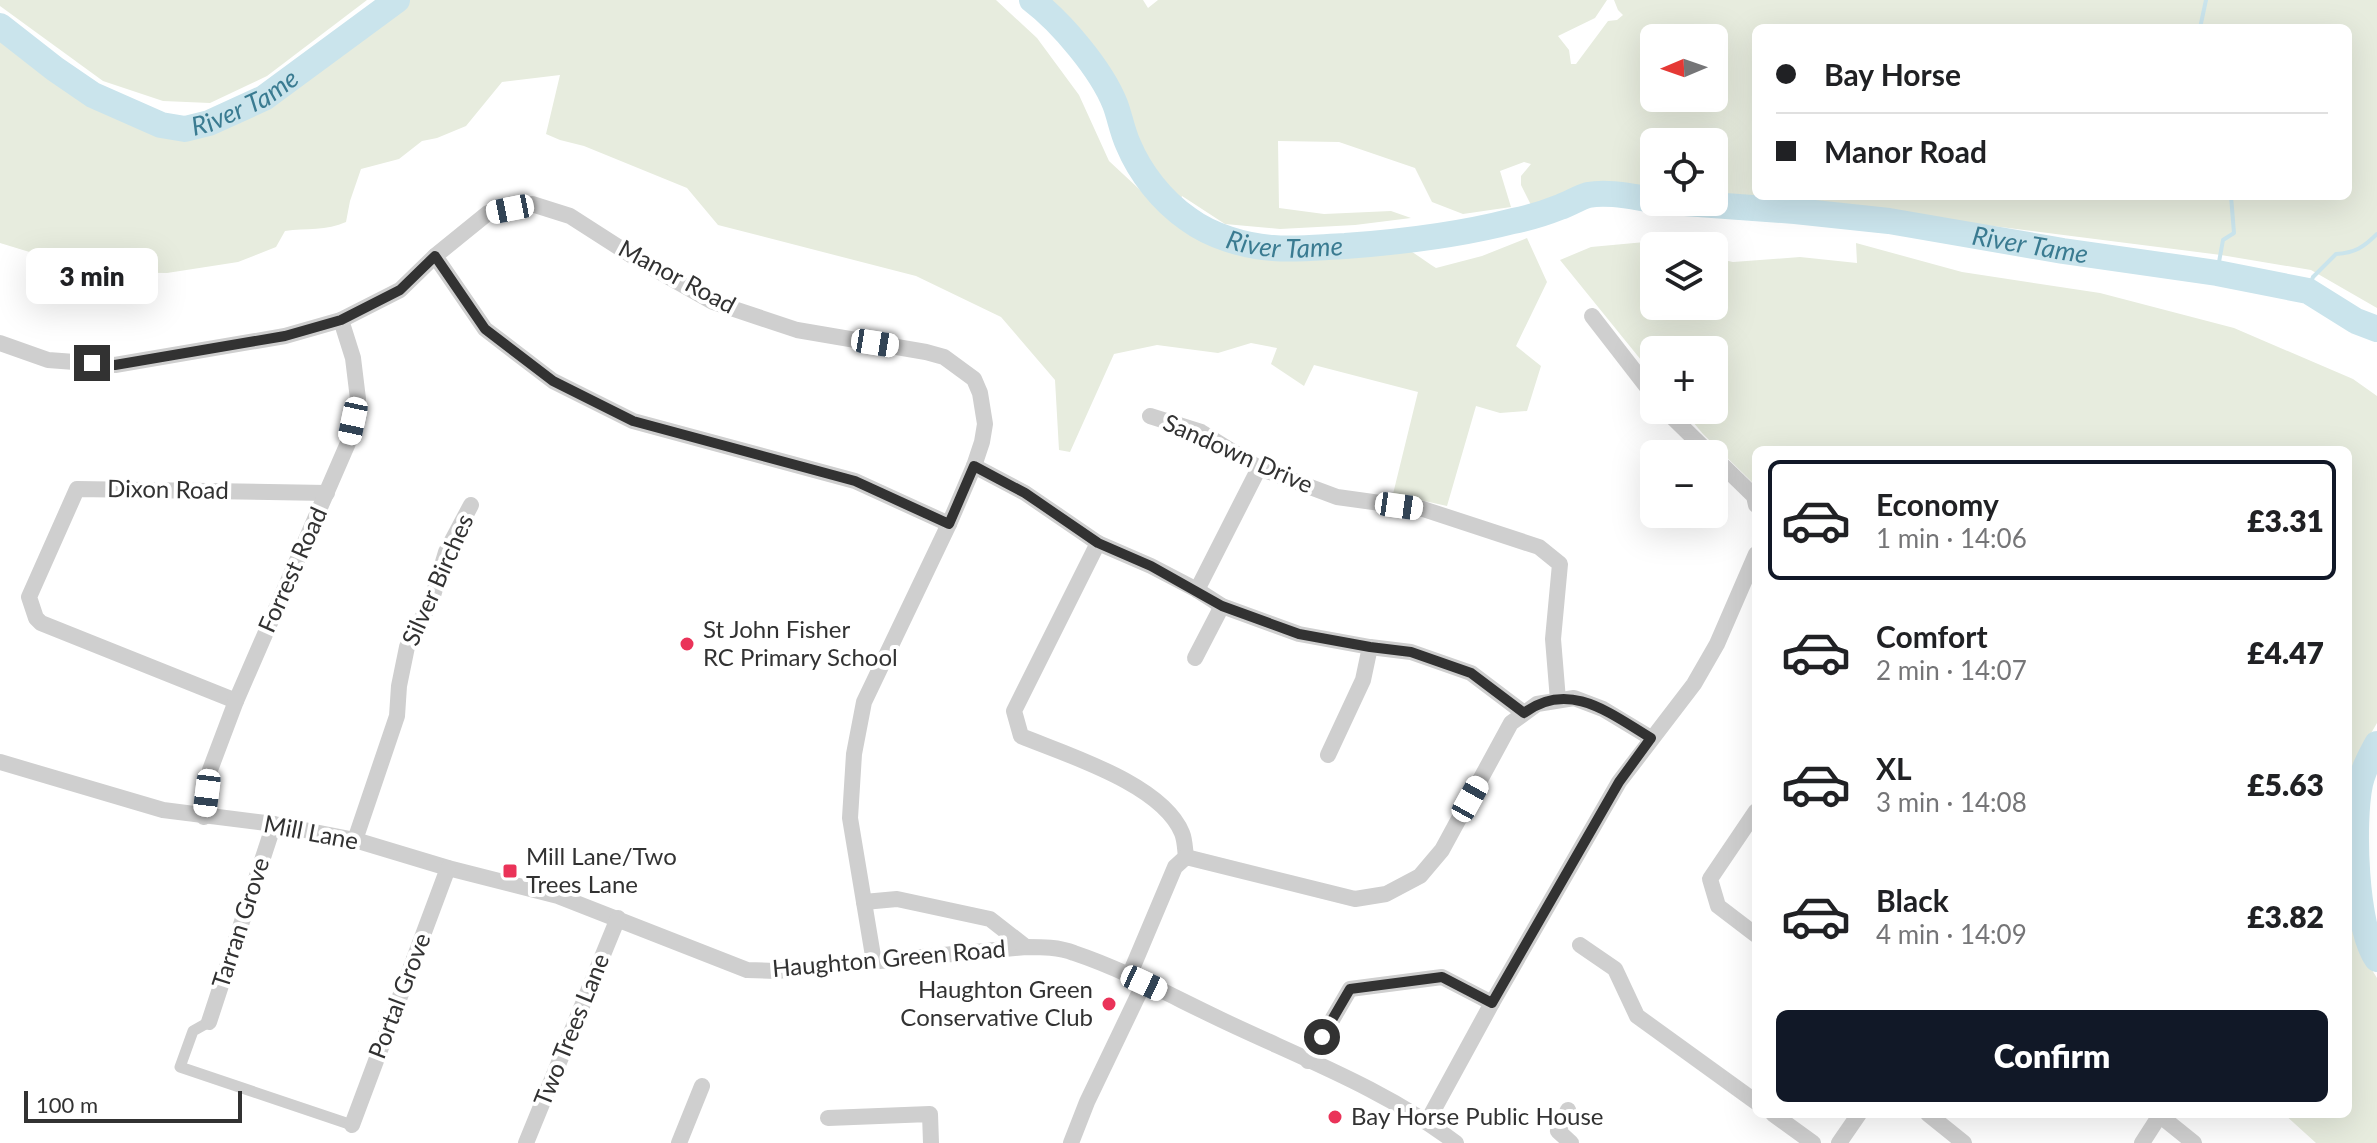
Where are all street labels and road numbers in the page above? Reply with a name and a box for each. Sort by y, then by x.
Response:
street label: Manor Road [614,233,741,319]
street label: Sandown Drive [1159,407,1318,499]
street label: Dixon Road [107,473,229,504]
street label: Forrest Road [251,502,332,637]
street label: Silver Birches [395,509,478,650]
street label: Mill Lane [262,808,361,855]
street label: Tarran Grove [205,854,274,992]
street label: Portal Grove [361,929,436,1062]
street label: Haughton Green Road [771,933,1007,982]
street label: Two Trees Lane [527,949,614,1110]

